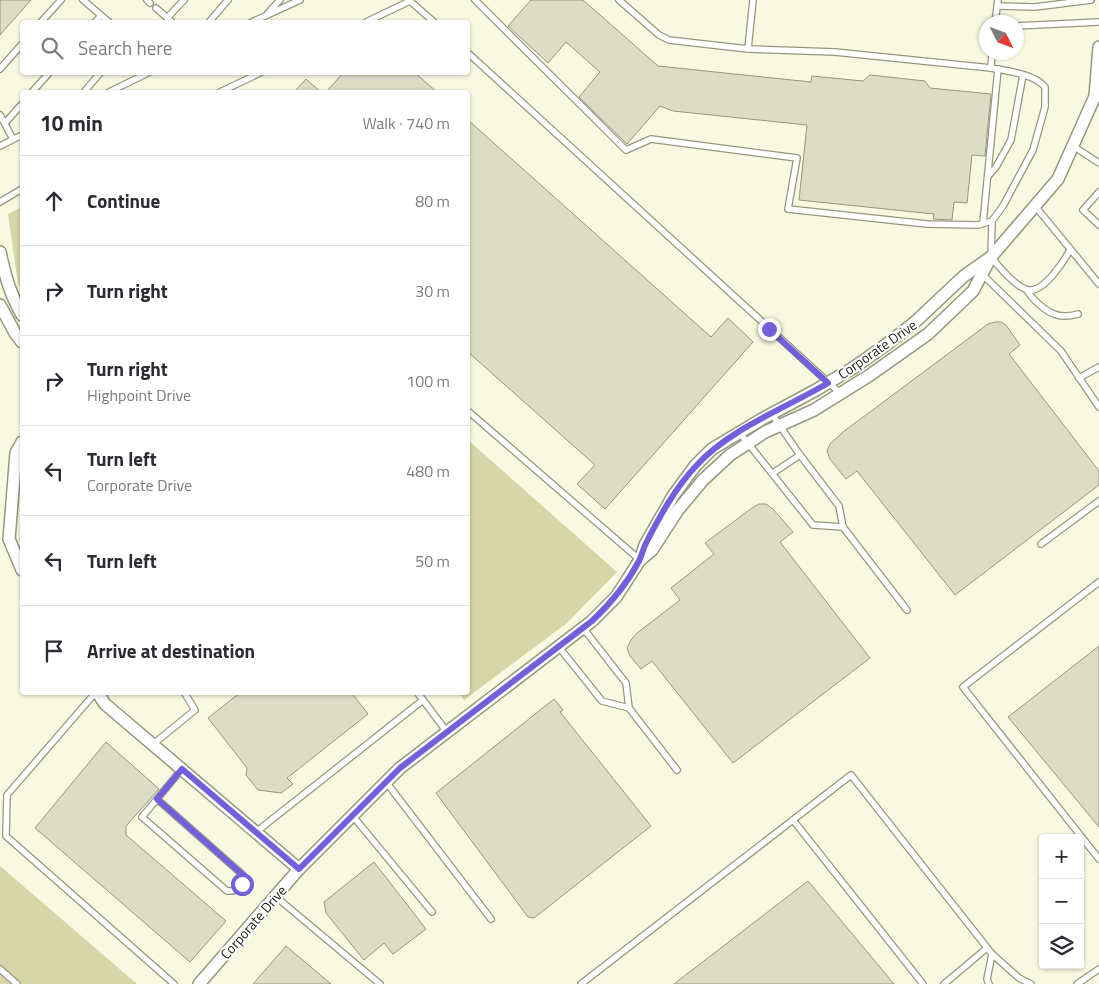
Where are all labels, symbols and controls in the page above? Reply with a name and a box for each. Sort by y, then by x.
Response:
north arrow [979,15,1024,60]
search box [20,20,470,75]
text: Search here [78,33,172,62]
icon: search [38,34,66,62]
text: 10 min [40,107,103,139]
text: Walk · 740 m [362,111,450,135]
text: Continue [87,186,160,215]
icon: ahead [40,187,68,215]
text: 80 m [415,189,450,213]
text: Turn right [87,276,168,305]
icon: right [40,277,68,305]
text: 30 m [415,279,450,303]
street label: Corporate Drive [833,314,921,384]
route end [758,318,781,341]
text: Turn right [87,354,168,383]
icon: right [40,367,68,395]
text: 100 m [406,369,450,393]
text: Highpoint Drive [87,383,191,407]
text: Turn left [87,444,157,473]
icon: left [40,457,68,485]
text: 480 m [406,459,450,483]
text: Corporate Drive [87,473,192,497]
text: Turn left [87,546,157,575]
icon: left [40,547,68,575]
text: 50 m [415,549,450,573]
text: Arrive at destination [87,636,255,665]
icon: arrive [40,637,68,665]
map controls [1039,834,1084,969]
button: + [1039,834,1084,879]
route start [231,873,254,896]
button: − [1039,879,1084,924]
street label: Corporate Drive [215,880,291,964]
button: layers [1039,924,1084,969]

